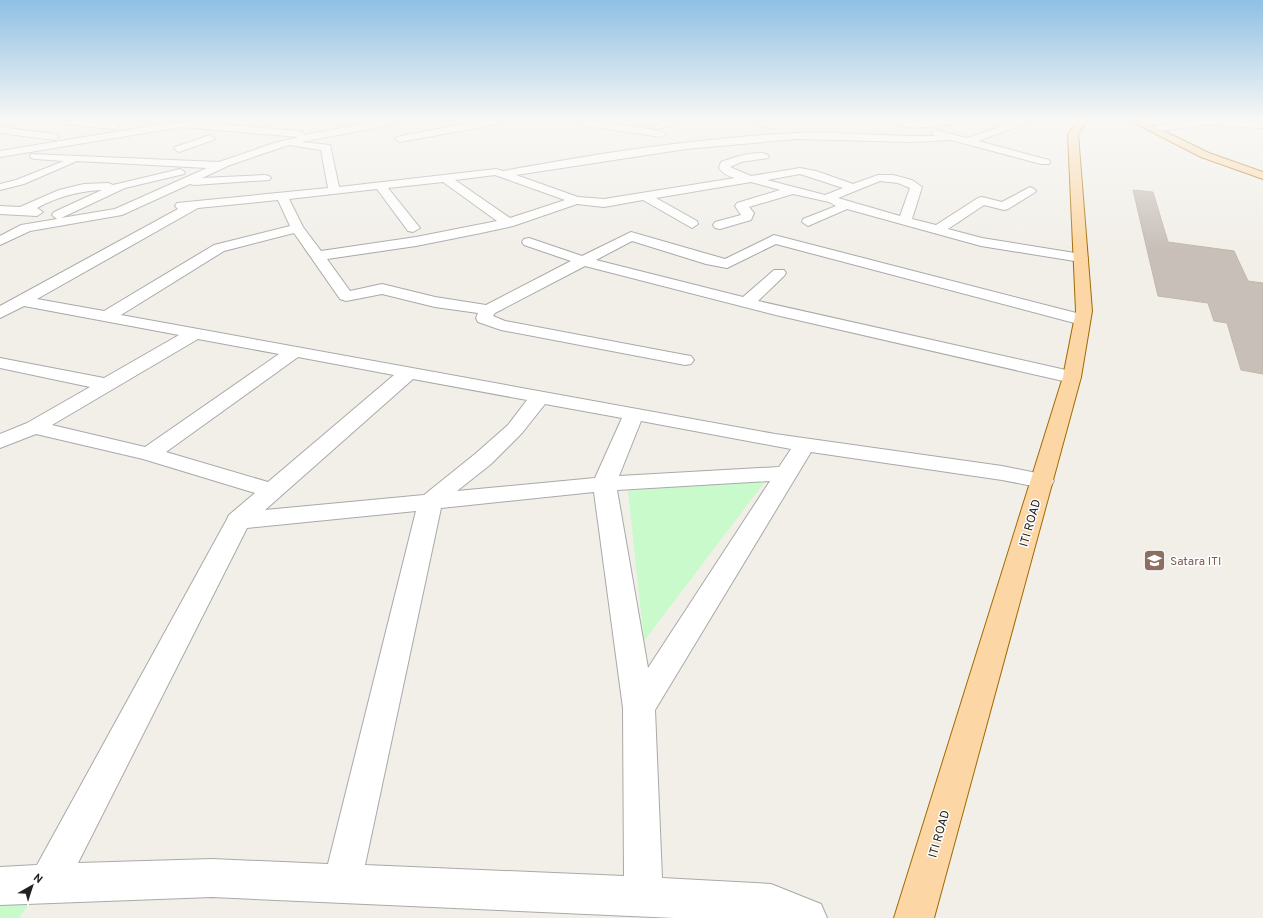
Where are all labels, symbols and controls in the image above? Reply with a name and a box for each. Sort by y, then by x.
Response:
street label: ITI ROAD [1017,498,1045,549]
school or university icon: Satara ITI [1141,548,1167,574]
place label: Satara ITI [1170,554,1221,570]
street label: ITI ROAD [926,809,954,860]
north arrow [12,866,52,906]
text: N [30,871,45,887]

